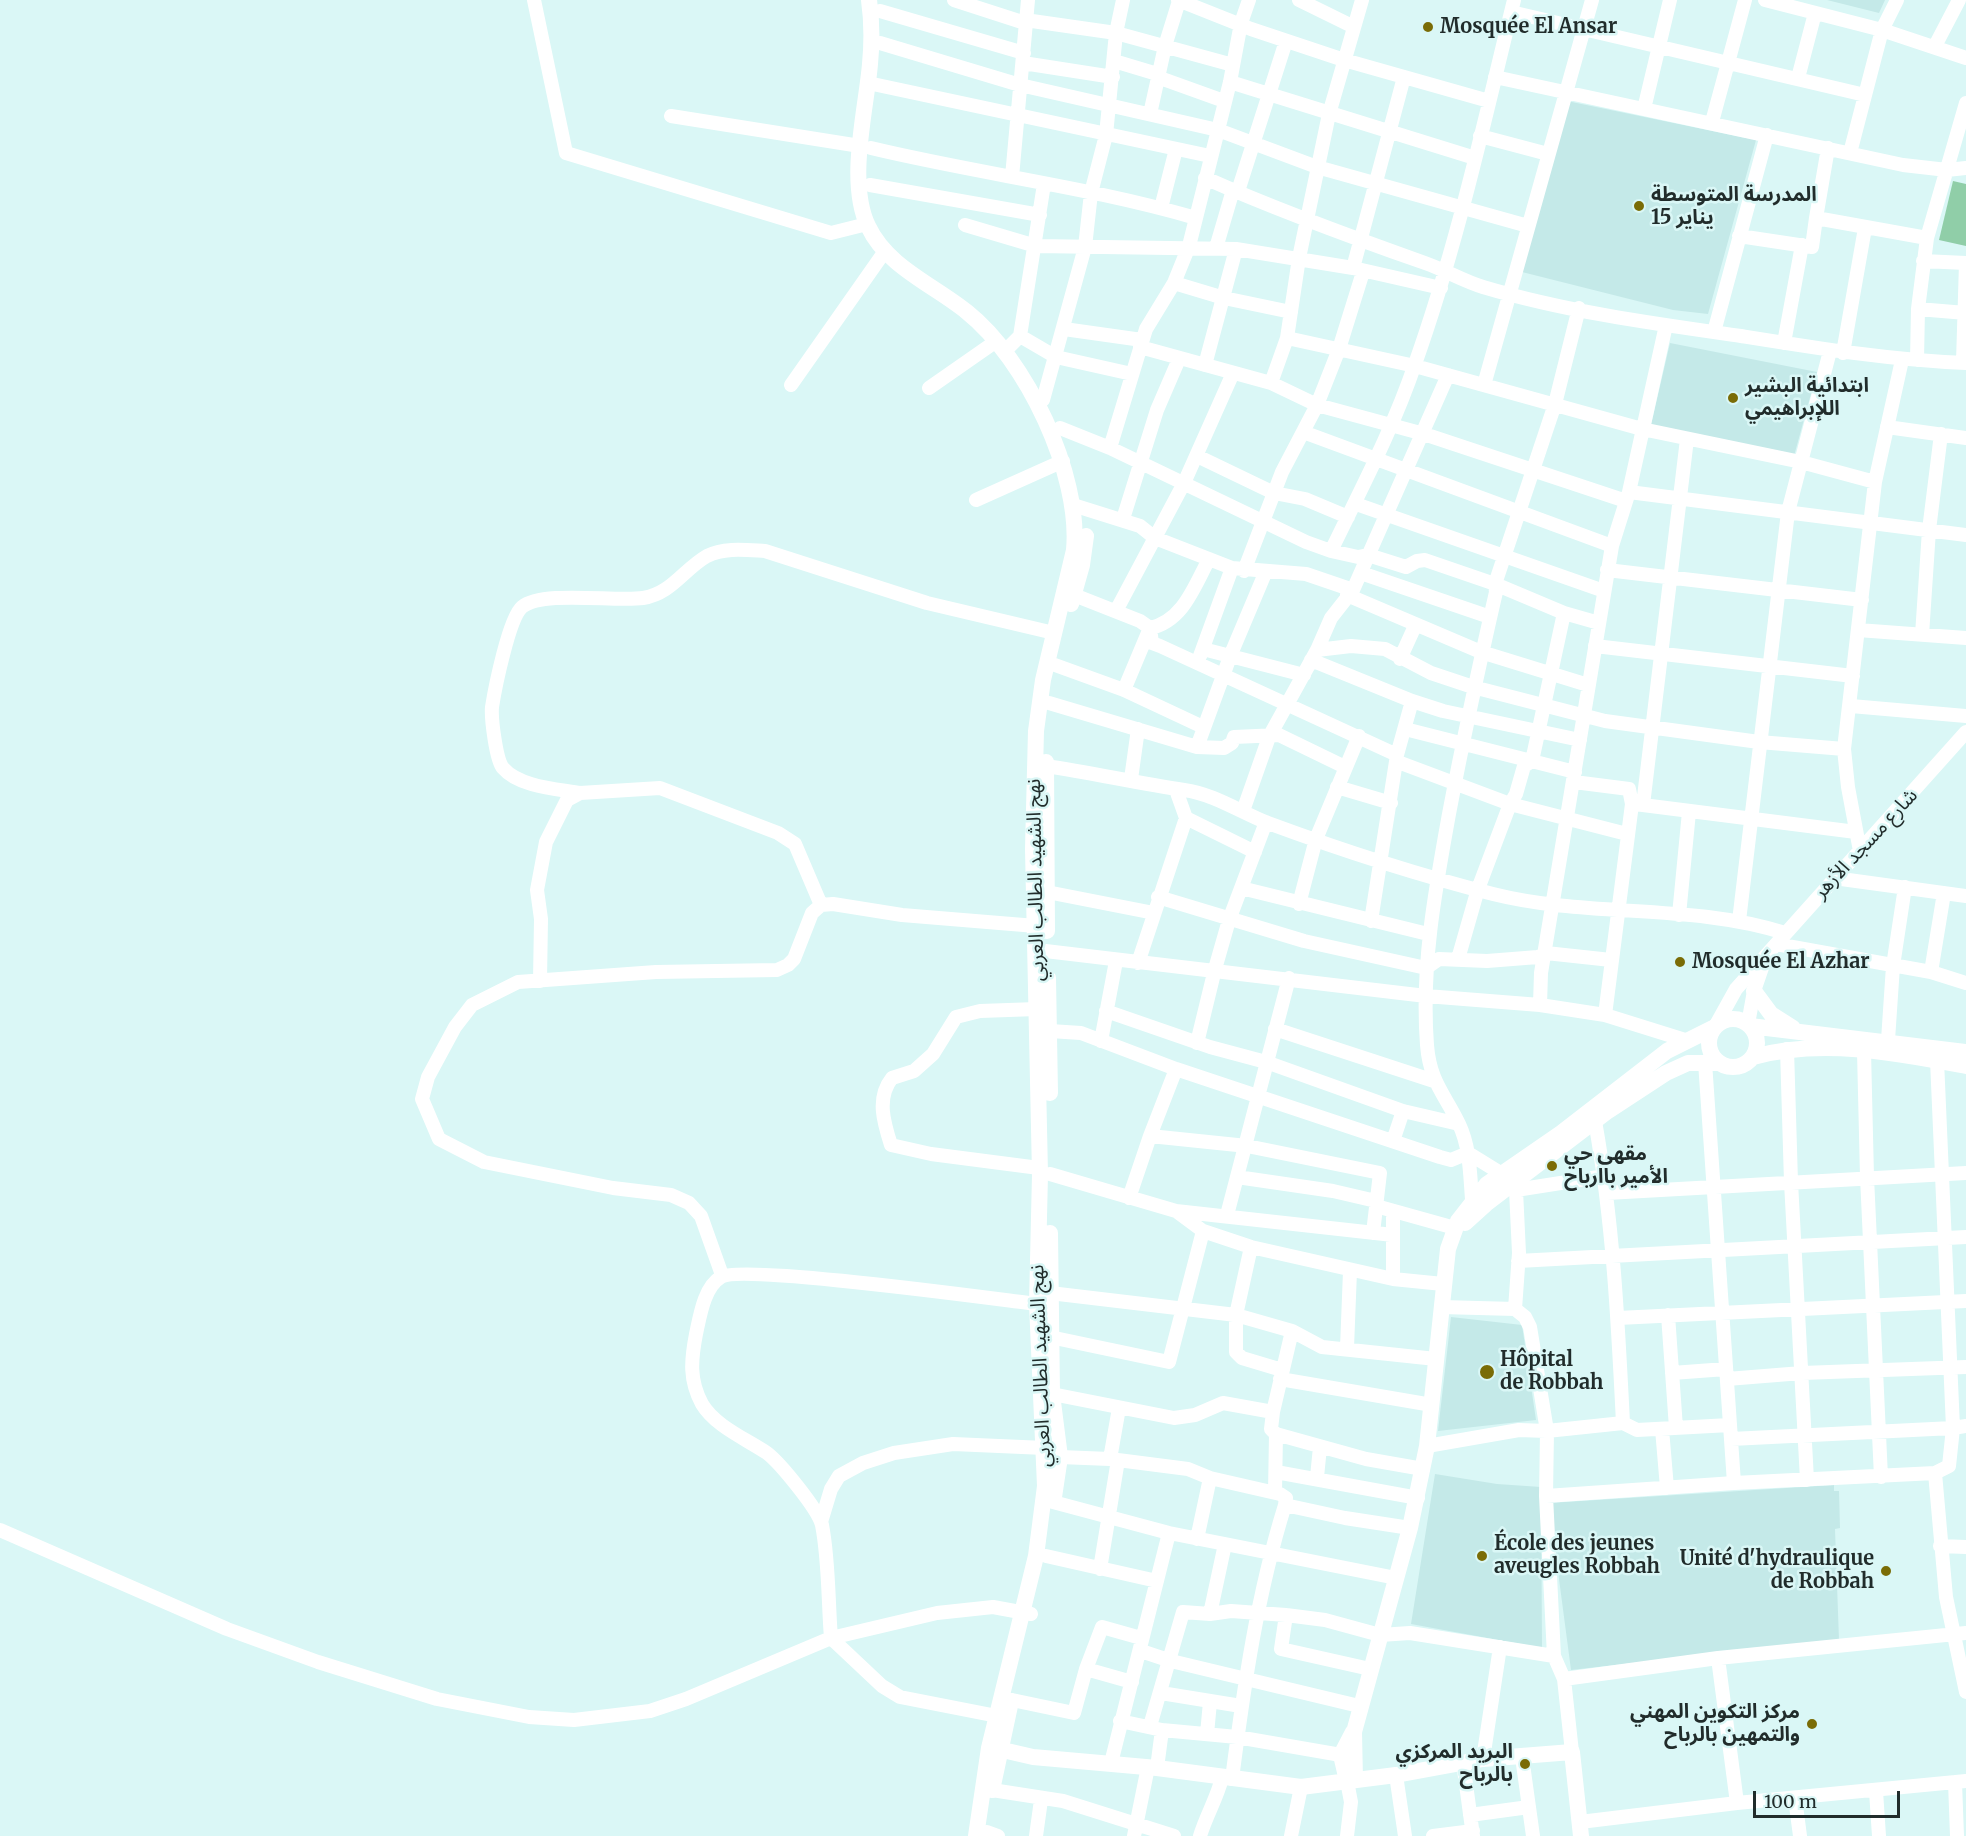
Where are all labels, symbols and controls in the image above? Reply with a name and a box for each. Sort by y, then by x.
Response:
place label: Mosquée El Ansar [1440,15,1617,39]
marker: Mosquée El Ansar [1421,20,1435,34]
place label: المدرسة المتوسطة 15 يناير [1651,183,1817,230]
marker: المدرسة المتوسطة 15 يناير [1632,199,1646,213]
place label: ابتدائية البشير اللإبراهيمي [1745,374,1869,421]
marker: ابتدائية البشير اللإبراهيمي [1726,391,1740,405]
street label: نهج الشهيد الطالب العربي [1022,778,1050,982]
street label: شارع مسجد الأزهر [1809,784,1923,904]
place label: Mosquée El Azhar [1692,950,1870,974]
marker: Mosquée El Azhar [1673,955,1687,969]
place label: مقهى حي الأمير باارباح [1564,1142,1668,1189]
marker: مقهى حي الأمير باارباح [1545,1159,1559,1173]
street label: نهج الشهيد الطالب العربي [1025,1264,1057,1468]
place label: Hôpital de Robbah [1500,1348,1603,1395]
marker: Hôpital de Robbah [1478,1363,1496,1381]
place label: École des jeunes aveugles Robbah [1494,1532,1660,1579]
place label: Unité d'hydraulique de Robbah [1680,1547,1874,1594]
marker: École des jeunes aveugles Robbah [1475,1549,1489,1563]
marker: Unité d'hydraulique de Robbah [1879,1564,1893,1578]
place label: مركز التكوين المهني والتمهين بالرباح [1630,1700,1800,1747]
marker: مركز التكوين المهني والتمهين بالرباح [1805,1717,1819,1731]
place label: البريد المركزي بالرباح [1396,1740,1513,1787]
marker: البريد المركزي بالرباح [1518,1757,1532,1771]
scale bar [1756,1779,1903,1817]
text: 100 m [1764,1790,1817,1813]

